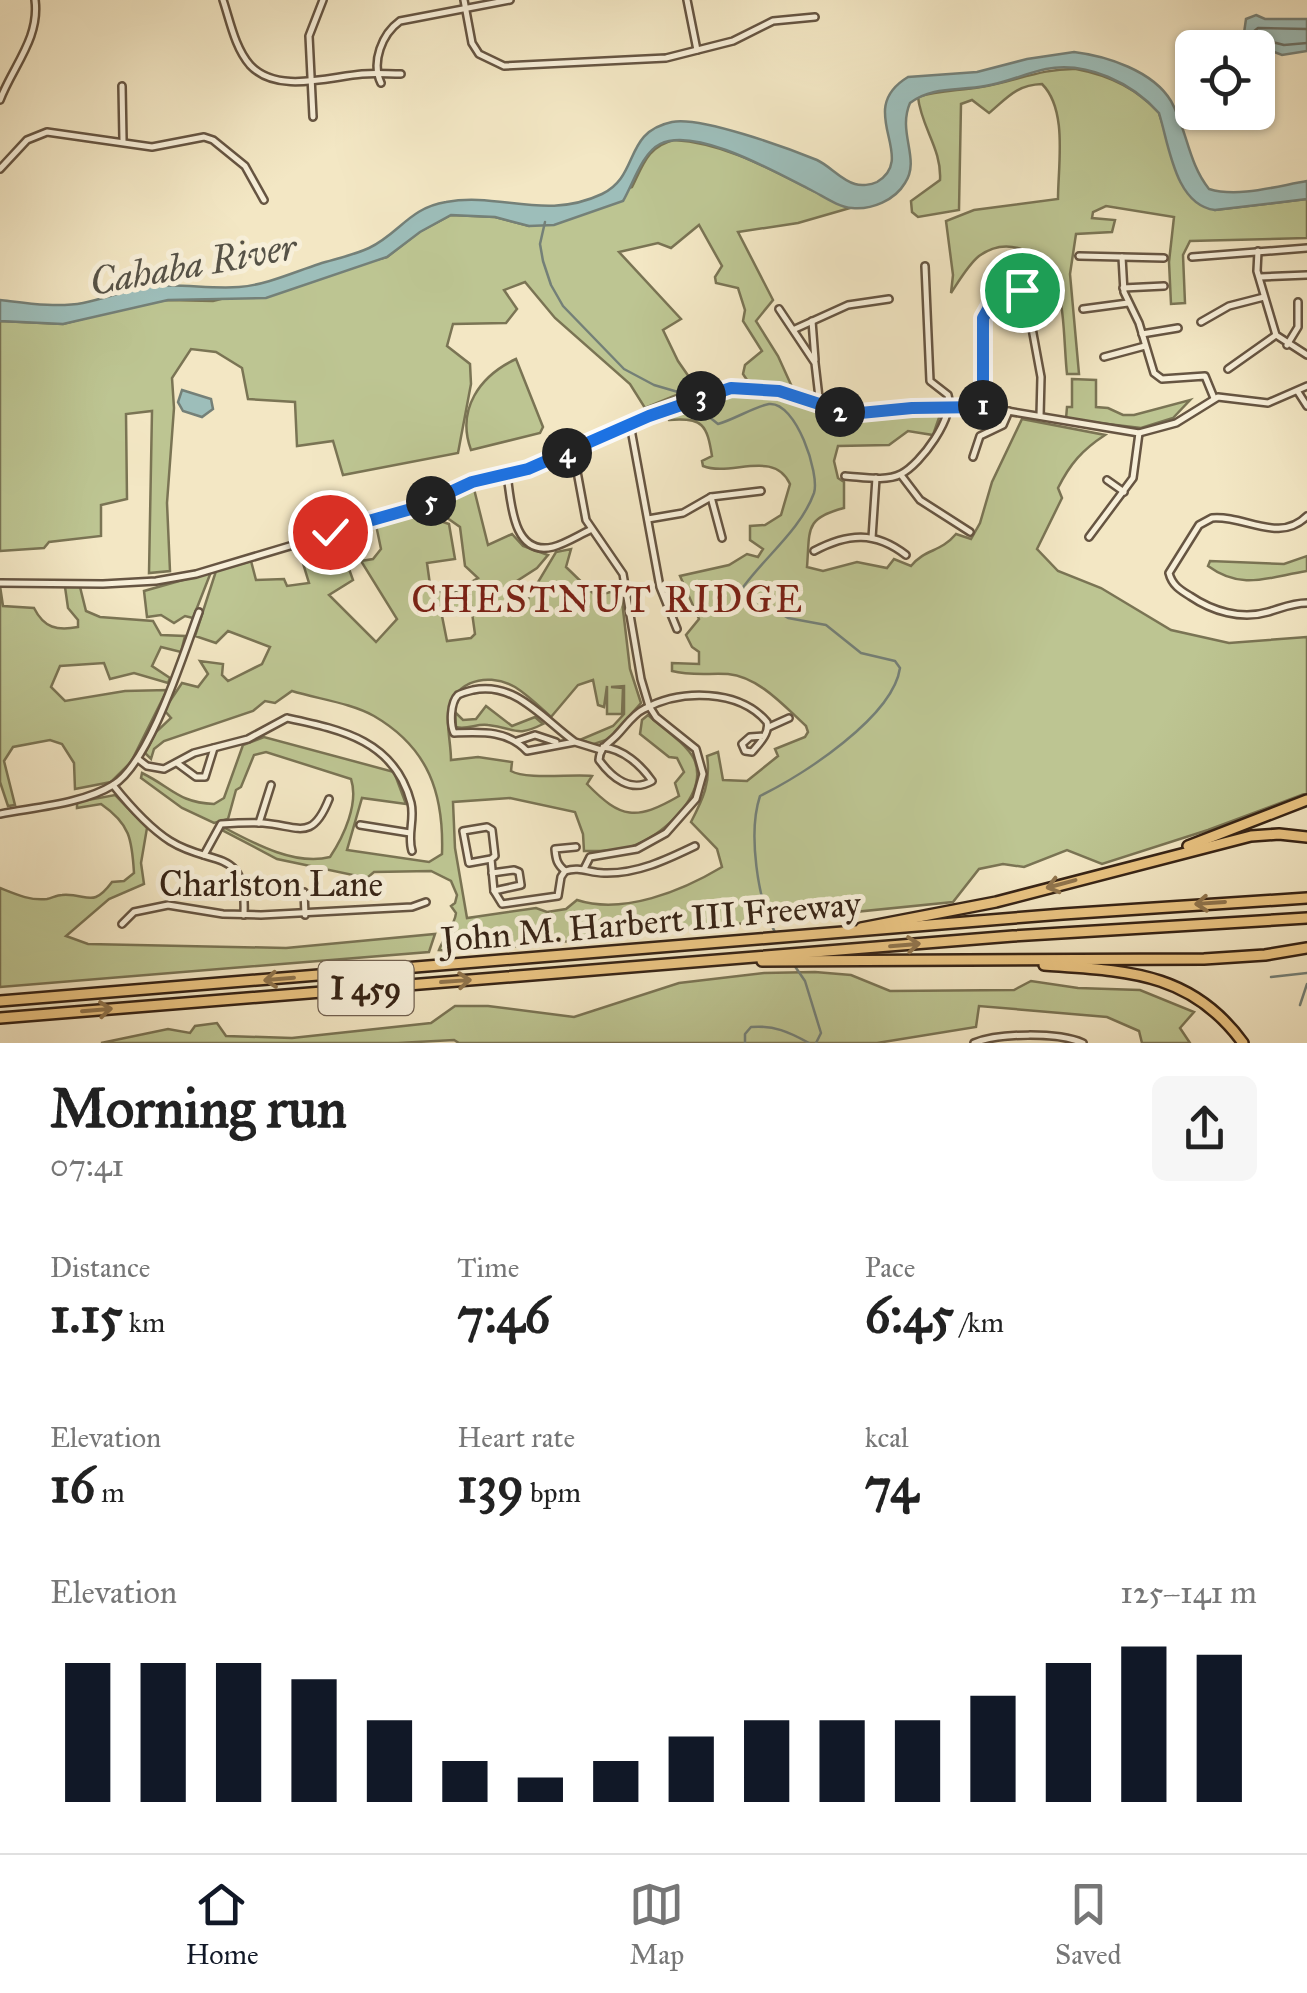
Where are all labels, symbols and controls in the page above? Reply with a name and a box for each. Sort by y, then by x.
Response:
map controls [1175,30,1275,130]
button: locate [1175,30,1275,130]
water label: Cahaba River [86,223,302,305]
pin [980,248,1065,333]
icon: arrive [995,263,1050,318]
pin: 3 [676,371,726,421]
text: 3 [695,378,707,413]
pin: 1 [958,380,1008,430]
pin: 2 [815,387,865,437]
text: 1 [977,387,989,422]
text: 2 [833,394,847,429]
pin: 4 [542,428,592,478]
text: 4 [559,435,575,470]
pin: 5 [406,476,456,526]
text: 5 [424,483,438,518]
pin [288,490,373,575]
icon: check [303,505,358,560]
district label: CHESTNUT RIDGE [411,576,805,622]
street label: Charlston Lane [159,863,383,906]
one-way arrow [1046,876,1077,895]
street label: John M. Harbert III Freeway [435,882,863,962]
one-way arrow [1194,894,1226,913]
one-way arrow [888,936,921,955]
road number: I 459 [318,961,414,1015]
one-way arrow [263,970,295,989]
one-way arrow [439,971,472,990]
one-way arrow [81,1000,113,1019]
text: Morning run [50,1075,347,1142]
button: share [1152,1076,1257,1181]
text: 07:41 [50,1146,124,1185]
text: Distance [50,1250,150,1285]
text: Time [457,1250,519,1285]
text: Pace [865,1250,915,1285]
text: 1.15 [50,1285,123,1346]
text: 7:46 [457,1285,550,1346]
text: 6:45 [865,1285,954,1346]
text: km [123,1305,165,1340]
text: /km [954,1305,1004,1340]
text: Elevation [50,1420,161,1455]
text: Heart rate [457,1420,575,1455]
text: kcal [865,1420,909,1455]
text: 16 [50,1455,95,1516]
text: 139 [457,1455,524,1516]
text: 74 [865,1455,918,1516]
text: m [95,1475,125,1510]
text: bpm [524,1475,581,1510]
text: Elevation [50,1573,177,1612]
text: 125–141 m [1120,1573,1257,1612]
tab: Home [185,1877,259,1972]
tab: Map [629,1877,684,1972]
tab: Saved [1055,1877,1122,1972]

